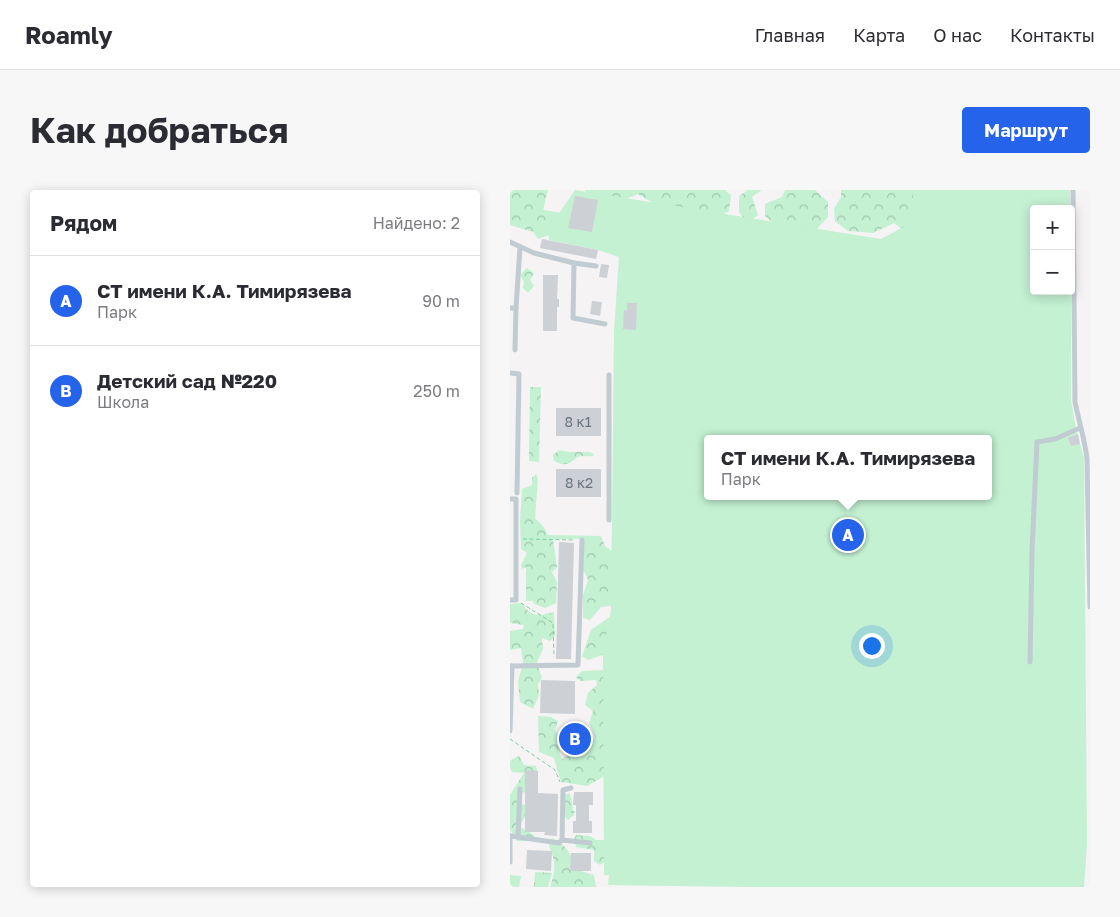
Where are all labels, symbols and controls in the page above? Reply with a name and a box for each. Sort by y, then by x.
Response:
text: Roamly [25,20,113,49]
text: Главная [755,24,825,46]
text: Карта [853,24,905,46]
text: О нас [933,24,982,46]
text: Контакты [1010,24,1095,46]
button: Маршрут [962,107,1090,153]
text: Как добраться [30,109,288,151]
map controls [1030,205,1075,295]
button: + [1030,205,1075,250]
text: Рядом [50,210,117,236]
text: Найдено: 2 [373,213,460,233]
button: − [1030,250,1075,295]
text: СТ имени К.А. Тимирязева [97,279,351,302]
text: A [60,291,72,311]
text: 90 m [422,291,460,311]
text: Парк [97,302,137,322]
text: Детский сад №220 [97,369,277,392]
text: B [60,381,72,401]
text: 250 m [413,381,460,401]
text: Школа [97,392,149,412]
house number: 8 к1 [565,413,592,430]
popup [704,435,992,500]
text: СТ имени К.А. Тимирязева [721,446,975,469]
text: Парк [721,469,761,489]
house number: 8 к2 [565,474,593,491]
pin: A [832,516,864,554]
your location [859,633,885,659]
pin: B [559,720,591,758]

